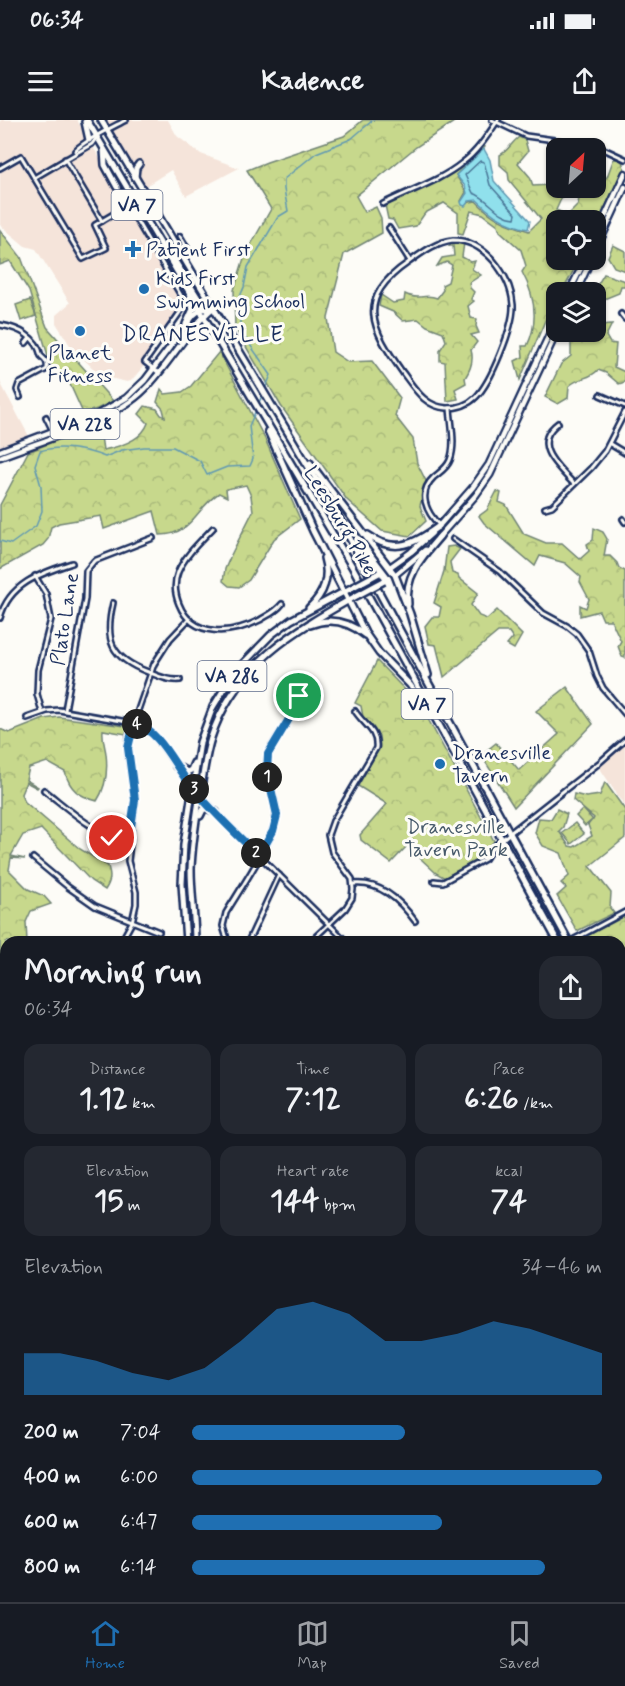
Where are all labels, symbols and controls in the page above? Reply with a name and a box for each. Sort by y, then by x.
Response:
text: 06:34 [30,7,84,35]
text: Kadence [261,64,364,99]
icon: menu [24,65,57,98]
icon: share [568,65,601,98]
north arrow [546,138,606,198]
map controls [546,138,606,342]
road number: VA 7 [112,190,162,220]
button: locate [546,210,606,270]
place label: Patient First [146,237,250,264]
marker: Patient First [124,240,142,258]
place label: Kids First Swimming School [156,266,305,317]
marker: Kids First Swimming School [137,282,151,296]
button: layers [546,282,606,342]
district label: DRANESVILLE [122,321,284,349]
marker: Planet Fitness [73,324,87,338]
place label: Planet Fitness [48,340,113,390]
road number: VA 228 [50,409,119,439]
street label: Leesburg Pike [295,461,383,581]
street label: Plato Lane [45,571,86,668]
road number: VA 286 [198,661,266,691]
pin [273,670,324,721]
icon: arrive [282,679,315,712]
road number: VA 7 [402,689,452,719]
pin: 4 [122,709,152,739]
text: 4 [132,713,142,734]
place label: Dranesville Tavern [452,740,551,790]
marker: Dranesville Tavern [433,757,447,771]
pin: 1 [252,762,282,792]
text: 1 [263,766,271,787]
pin: 3 [179,774,209,804]
text: 3 [190,778,198,799]
pin [86,812,137,863]
park label: Dranesville Tavern Park [404,814,508,864]
icon: check [95,821,128,854]
pin: 2 [241,838,271,868]
text: 2 [252,842,260,863]
text: Morning run [24,951,202,995]
button: share [539,956,602,1019]
text: 06:34 [24,996,73,1023]
text: Distance [89,1059,145,1080]
text: Time [296,1059,330,1080]
text: Pace [493,1059,525,1080]
text: 1.12 [79,1080,128,1119]
text: 7:12 [285,1080,341,1119]
text: 6:26 [464,1080,519,1119]
text: km [128,1093,156,1114]
text: /km [519,1093,553,1114]
text: Elevation [86,1161,149,1182]
text: Heart rate [277,1161,349,1182]
text: kcal [495,1161,522,1182]
text: 15 [94,1182,124,1221]
text: 144 [270,1182,319,1221]
text: 74 [490,1182,527,1221]
text: m [124,1195,141,1216]
text: bpm [319,1195,356,1216]
text: Elevation [24,1254,103,1281]
text: 34–46 m [521,1254,602,1281]
text: 200 m [24,1419,79,1446]
text: 7:04 [120,1419,161,1446]
text: 400 m [24,1464,80,1491]
text: 6:00 [120,1464,158,1491]
text: 600 m [24,1509,79,1536]
text: 6:47 [120,1509,157,1536]
text: 800 m [24,1554,80,1581]
text: 6:14 [120,1554,157,1581]
tab: Home [85,1617,125,1674]
tab: Map [296,1617,329,1674]
tab: Saved [499,1617,540,1674]

